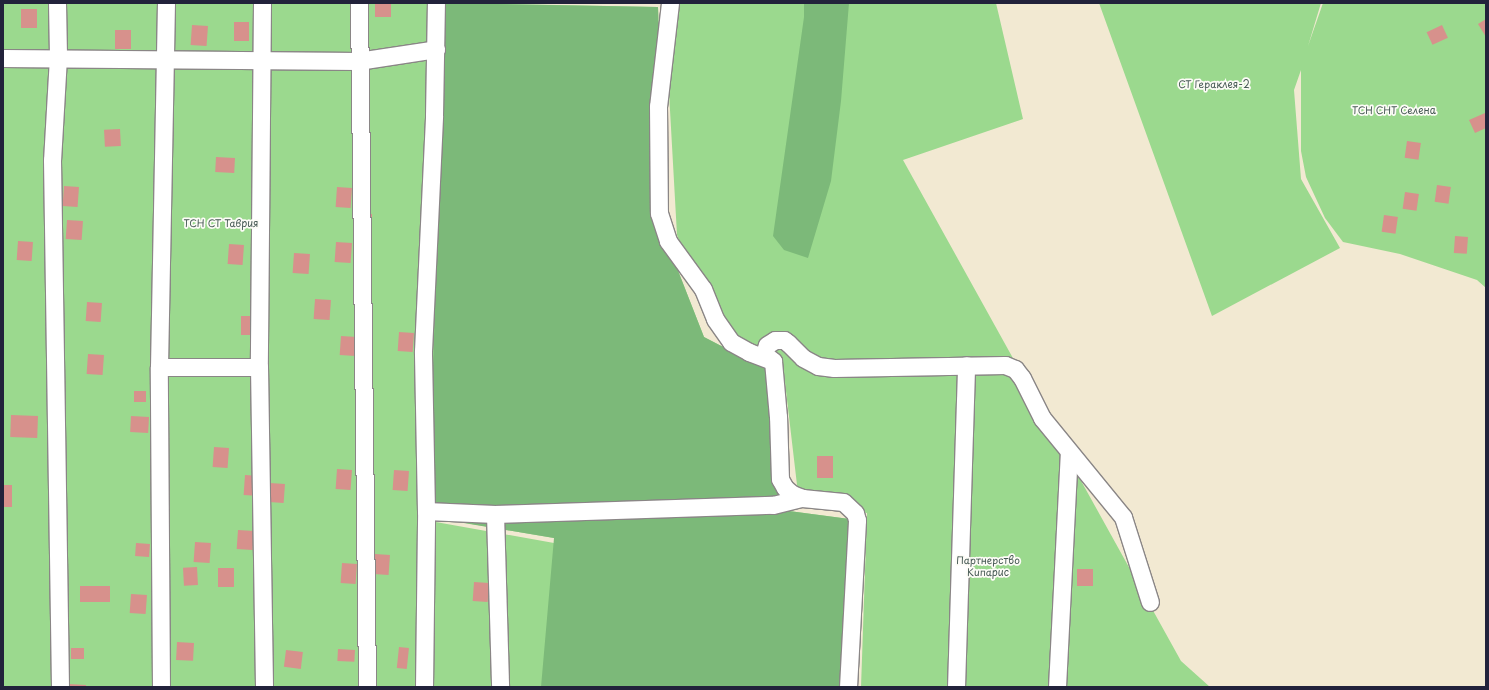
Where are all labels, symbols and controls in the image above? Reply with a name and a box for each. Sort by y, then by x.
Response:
park label: СТ Гераклея-2 [1178,78,1250,90]
park label: ТСН СНТ Селена [1351,104,1437,116]
park label: ТСН СТ Таврия [183,217,259,229]
park label: Партнерство Кипарис [956,553,1020,576]

